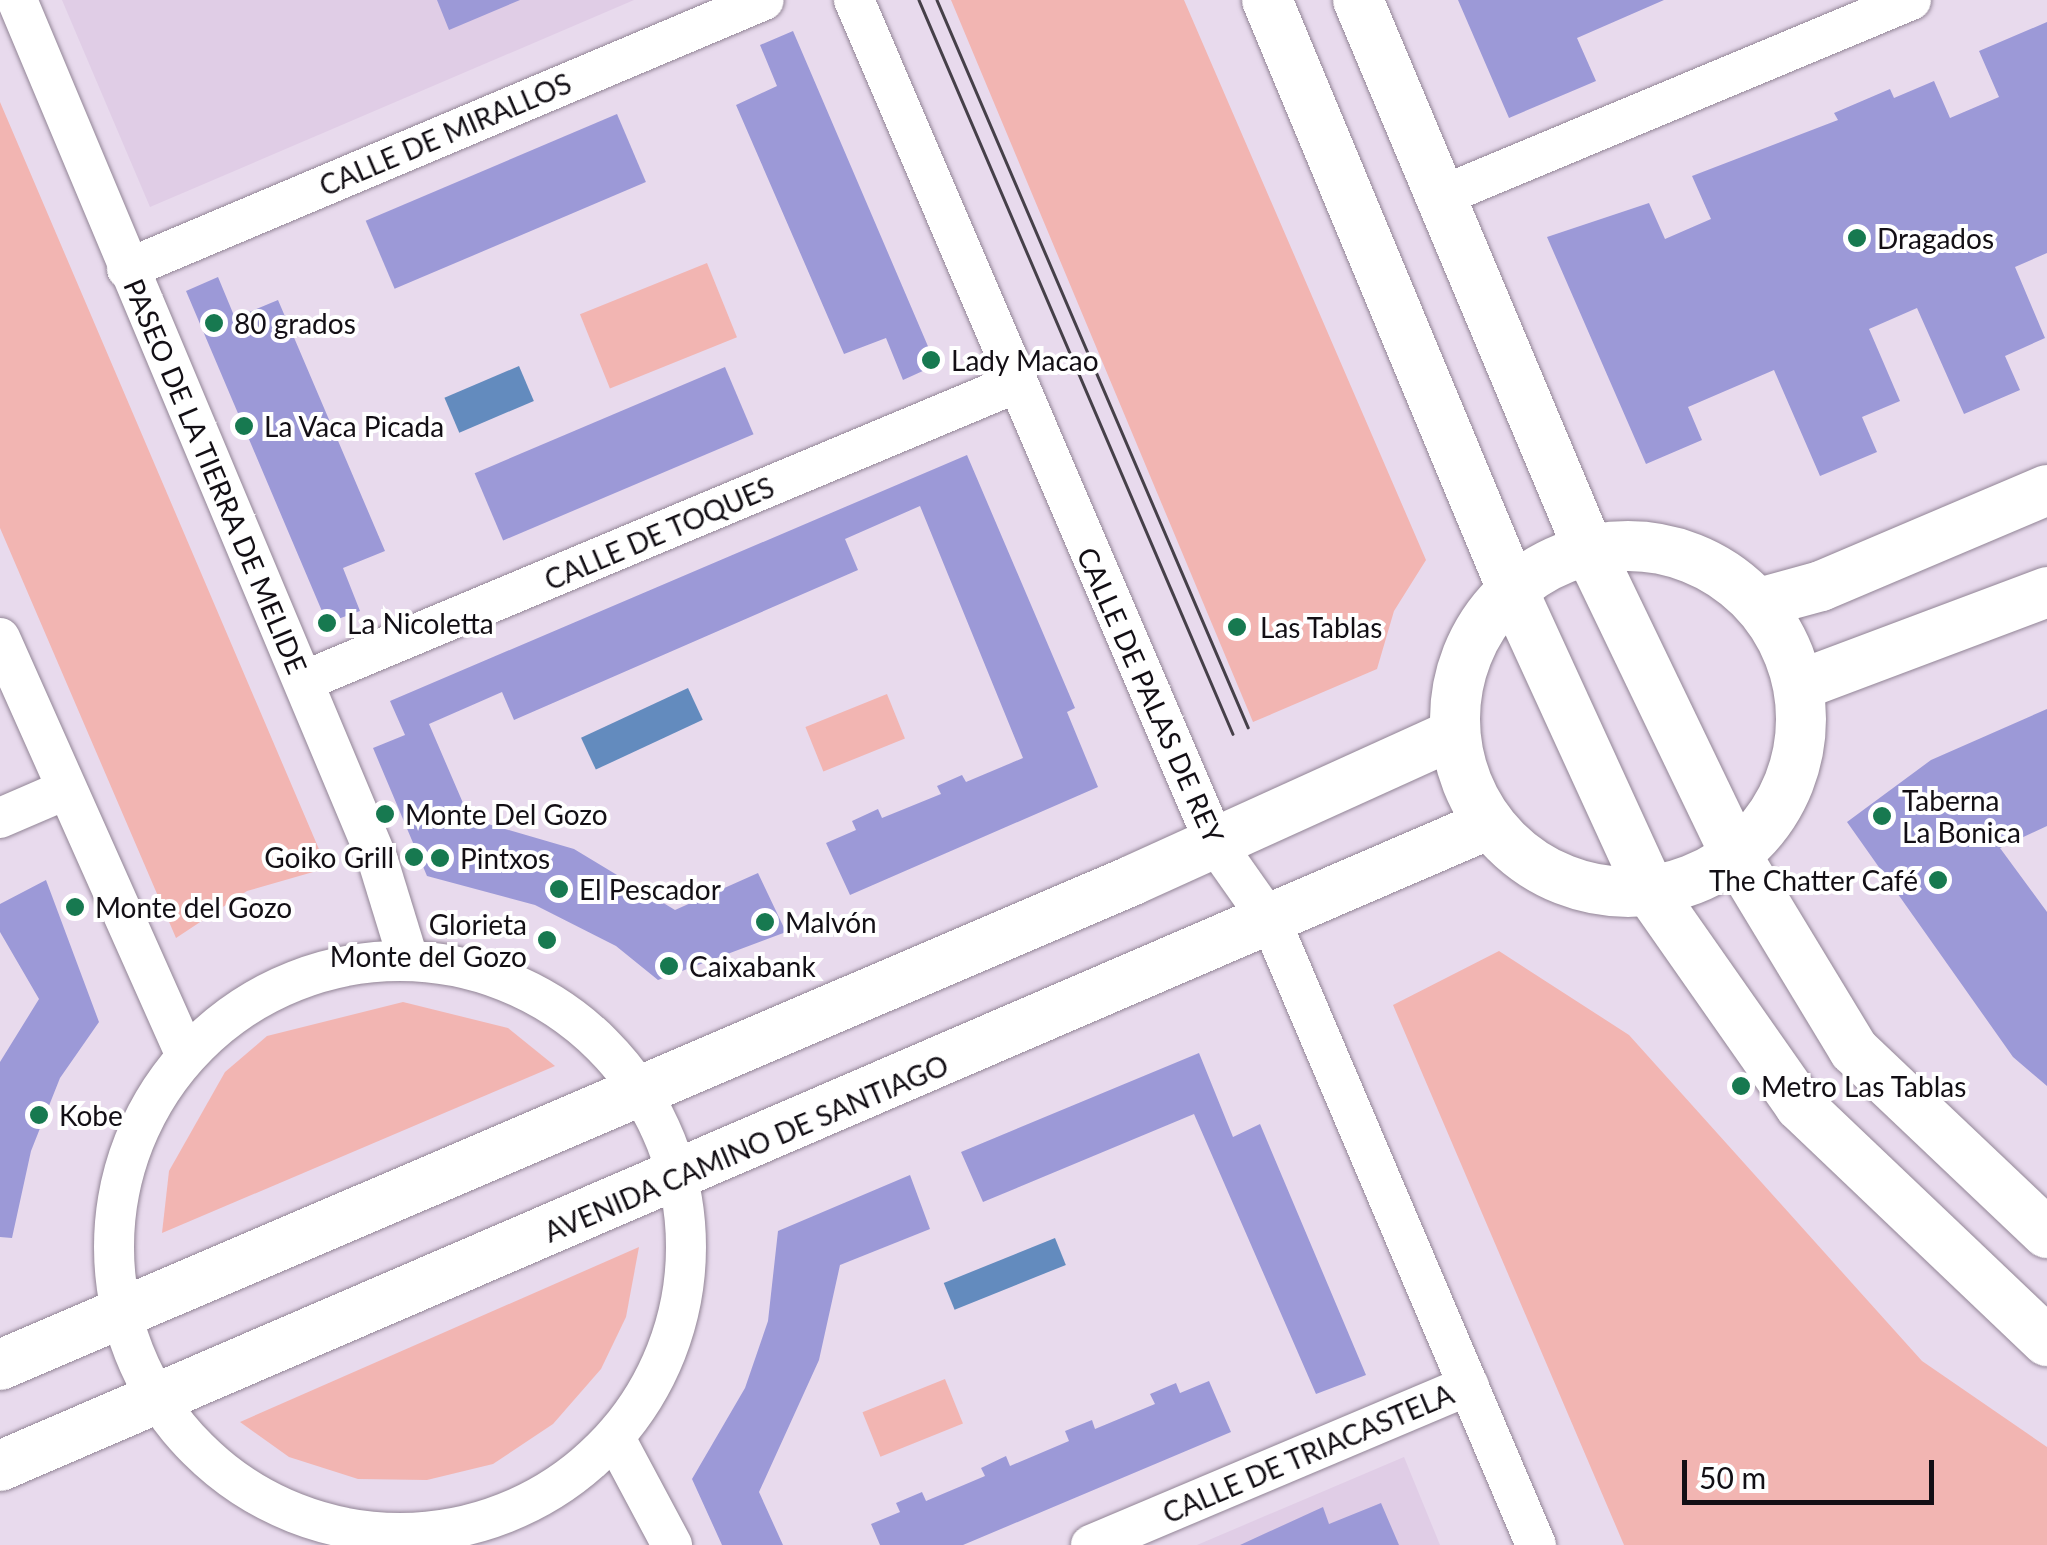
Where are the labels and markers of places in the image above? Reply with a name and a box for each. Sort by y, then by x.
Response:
place label: Dragados [1877,221,1994,255]
marker: Dragados [1846,227,1868,249]
place label: 80 grados [234,306,356,340]
marker: 80 grados [203,312,225,334]
place label: Lady Macao [951,343,1099,377]
marker: Lady Macao [920,349,942,371]
place label: La Vaca Picada [264,409,445,443]
marker: La Vaca Picada [233,415,255,437]
place label: La Nicoletta [347,606,494,640]
place label: Las Tablas [1260,610,1383,644]
marker: La Nicoletta [316,612,338,634]
marker: Las Tablas [1224,614,1250,640]
place label: Taberna La Bonica [1902,783,2021,849]
place label: Monte Del Gozo [405,797,608,831]
marker: Monte Del Gozo [374,803,396,825]
marker: Taberna La Bonica [1871,805,1893,827]
place label: Goiko Grill [264,840,394,874]
place label: Pintxos [460,841,550,875]
marker: Goiko Grill [403,846,425,868]
marker: Pintxos [429,847,451,869]
place label: The Chatter Café [1708,863,1918,897]
marker: The Chatter Café [1927,869,1949,891]
place label: El Pescador [579,872,721,906]
marker: El Pescador [548,878,570,900]
place label: Monte del Gozo [95,890,292,924]
marker: Monte del Gozo [64,896,86,918]
place label: Malvón [785,905,877,939]
place label: Glorieta Monte del Gozo [330,907,527,973]
marker: Malvón [754,911,776,933]
marker: Glorieta Monte del Gozo [536,929,558,951]
place label: Caixabank [689,949,816,983]
marker: Caixabank [658,955,680,977]
place label: Metro Las Tablas [1761,1069,1967,1103]
marker: Metro Las Tablas [1730,1075,1752,1097]
place label: Kobe [59,1098,123,1132]
marker: Kobe [28,1104,50,1126]

